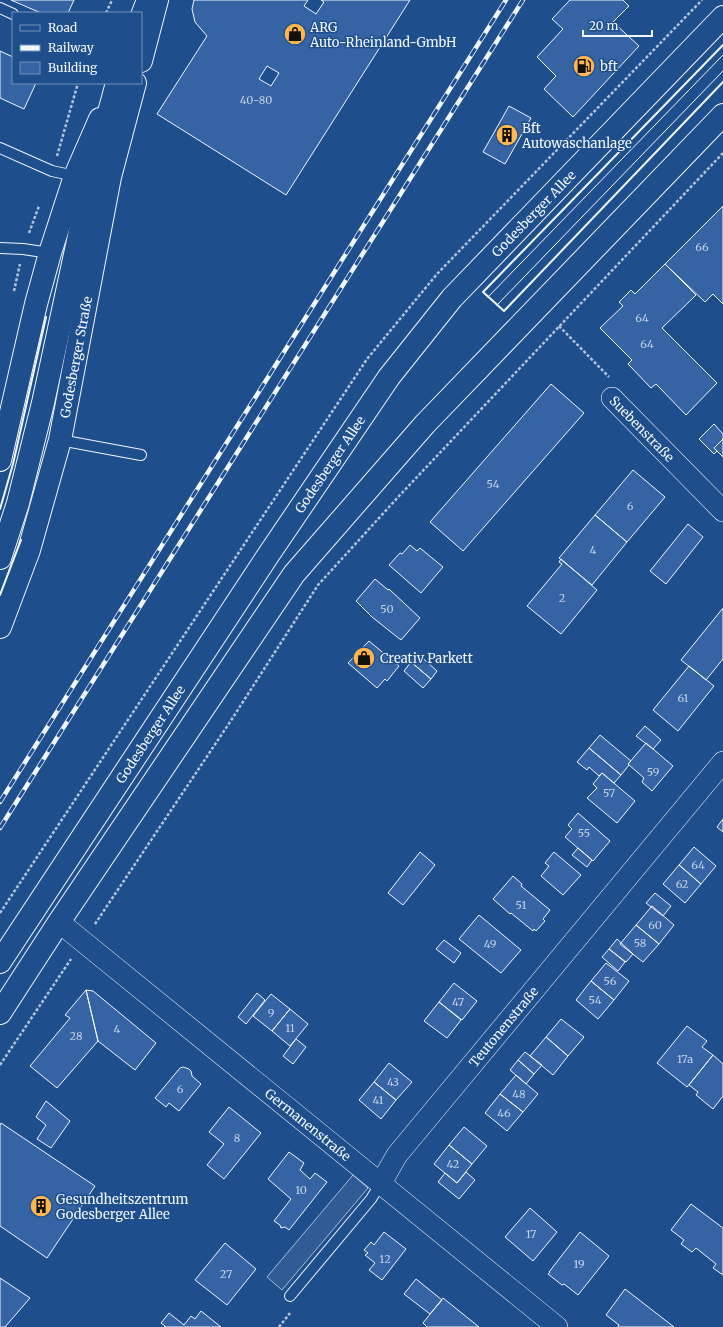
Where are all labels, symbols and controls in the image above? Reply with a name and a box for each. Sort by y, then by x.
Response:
legend [12,12,142,84]
scale bar [583,12,652,38]
text: 20 m [589,18,618,33]
place label: ARG Auto-Rheinland-GmbH [309,19,457,51]
text: Road [48,20,77,35]
shop icon: ARG Auto-Rheinland-GmbH [282,21,308,47]
text: Railway [48,40,94,55]
fuel station icon: bft [571,53,597,79]
place label: bft [599,58,618,75]
text: Building [48,60,98,75]
house number: 40-80 [240,93,272,107]
place label: Bft Autowaschanlage [521,120,632,152]
building icon: Bft Autowaschanlage [494,122,520,148]
street label: Godesberger Allee [488,166,579,260]
house number: 66 [695,240,709,254]
street label: Godesberger Straße [56,294,96,419]
house number: 64 [635,311,649,325]
house number: 64 [640,337,654,351]
street label: Suebenstraße [606,392,678,465]
street label: Godesberger Allee [291,412,369,516]
house number: 54 [487,477,500,491]
house number: 6 [627,499,634,513]
house number: 4 [590,543,597,557]
house number: 2 [559,591,565,605]
house number: 50 [380,602,394,616]
shop icon: Creativ Parkett [351,645,377,671]
place label: Creativ Parkett [380,650,473,667]
street label: Godesberger Allee [112,682,189,786]
house number: 61 [678,691,688,705]
house number: 59 [647,765,660,779]
house number: 57 [603,786,615,800]
house number: 55 [578,826,590,840]
house number: 64 [691,858,705,872]
house number: 62 [676,877,688,891]
house number: 51 [516,898,526,912]
house number: 60 [648,918,662,932]
house number: 58 [634,936,647,950]
house number: 49 [484,937,497,951]
house number: 56 [604,974,617,988]
street label: Teutonenstraße [465,983,542,1070]
house number: 54 [589,993,602,1007]
house number: 47 [452,995,464,1009]
house number: 9 [268,1006,275,1020]
house number: 11 [285,1021,295,1035]
house number: 4 [114,1022,121,1036]
house number: 28 [70,1029,83,1043]
house number: 17a [677,1052,693,1066]
house number: 43 [387,1075,399,1089]
house number: 6 [177,1082,184,1096]
street label: Germanenstraße [262,1084,355,1165]
house number: 48 [512,1087,526,1101]
house number: 41 [373,1093,383,1107]
house number: 46 [497,1106,511,1120]
house number: 8 [234,1131,241,1145]
house number: 42 [447,1157,459,1171]
house number: 10 [295,1183,307,1197]
place label: Gesundheitszentrum Godesberger Allee [56,1191,189,1223]
building icon: Gesundheitszentrum Godesberger Allee [28,1193,54,1219]
house number: 17 [526,1227,536,1241]
house number: 12 [379,1252,391,1266]
house number: 19 [573,1257,585,1271]
house number: 27 [220,1267,232,1281]

